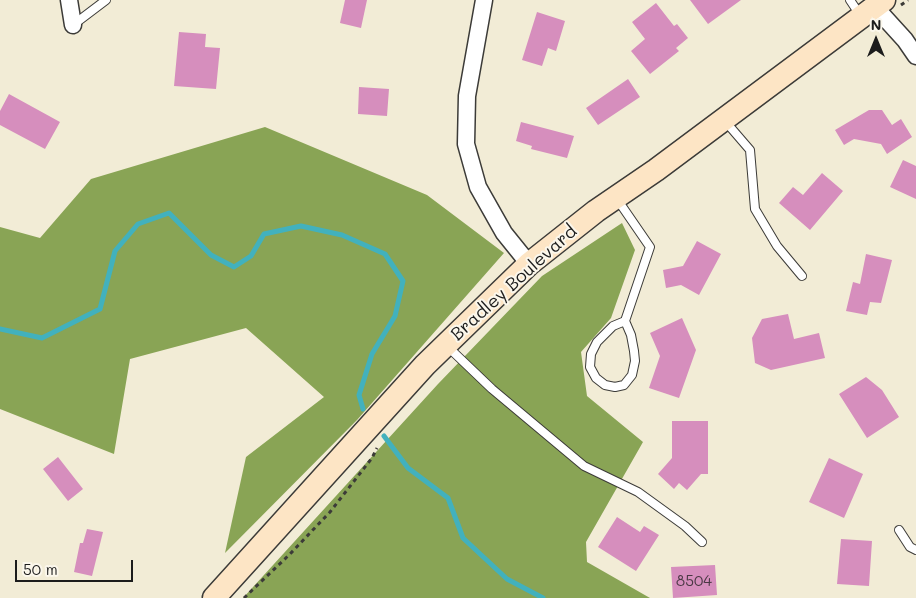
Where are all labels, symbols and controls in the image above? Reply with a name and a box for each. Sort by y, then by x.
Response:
north arrow [851,15,901,65]
text: N [871,15,881,34]
street label: Bradley Boulevard [447,221,581,345]
scale bar [18,550,135,582]
text: 50 m [23,559,58,579]
house number: 8504 [676,572,712,590]

